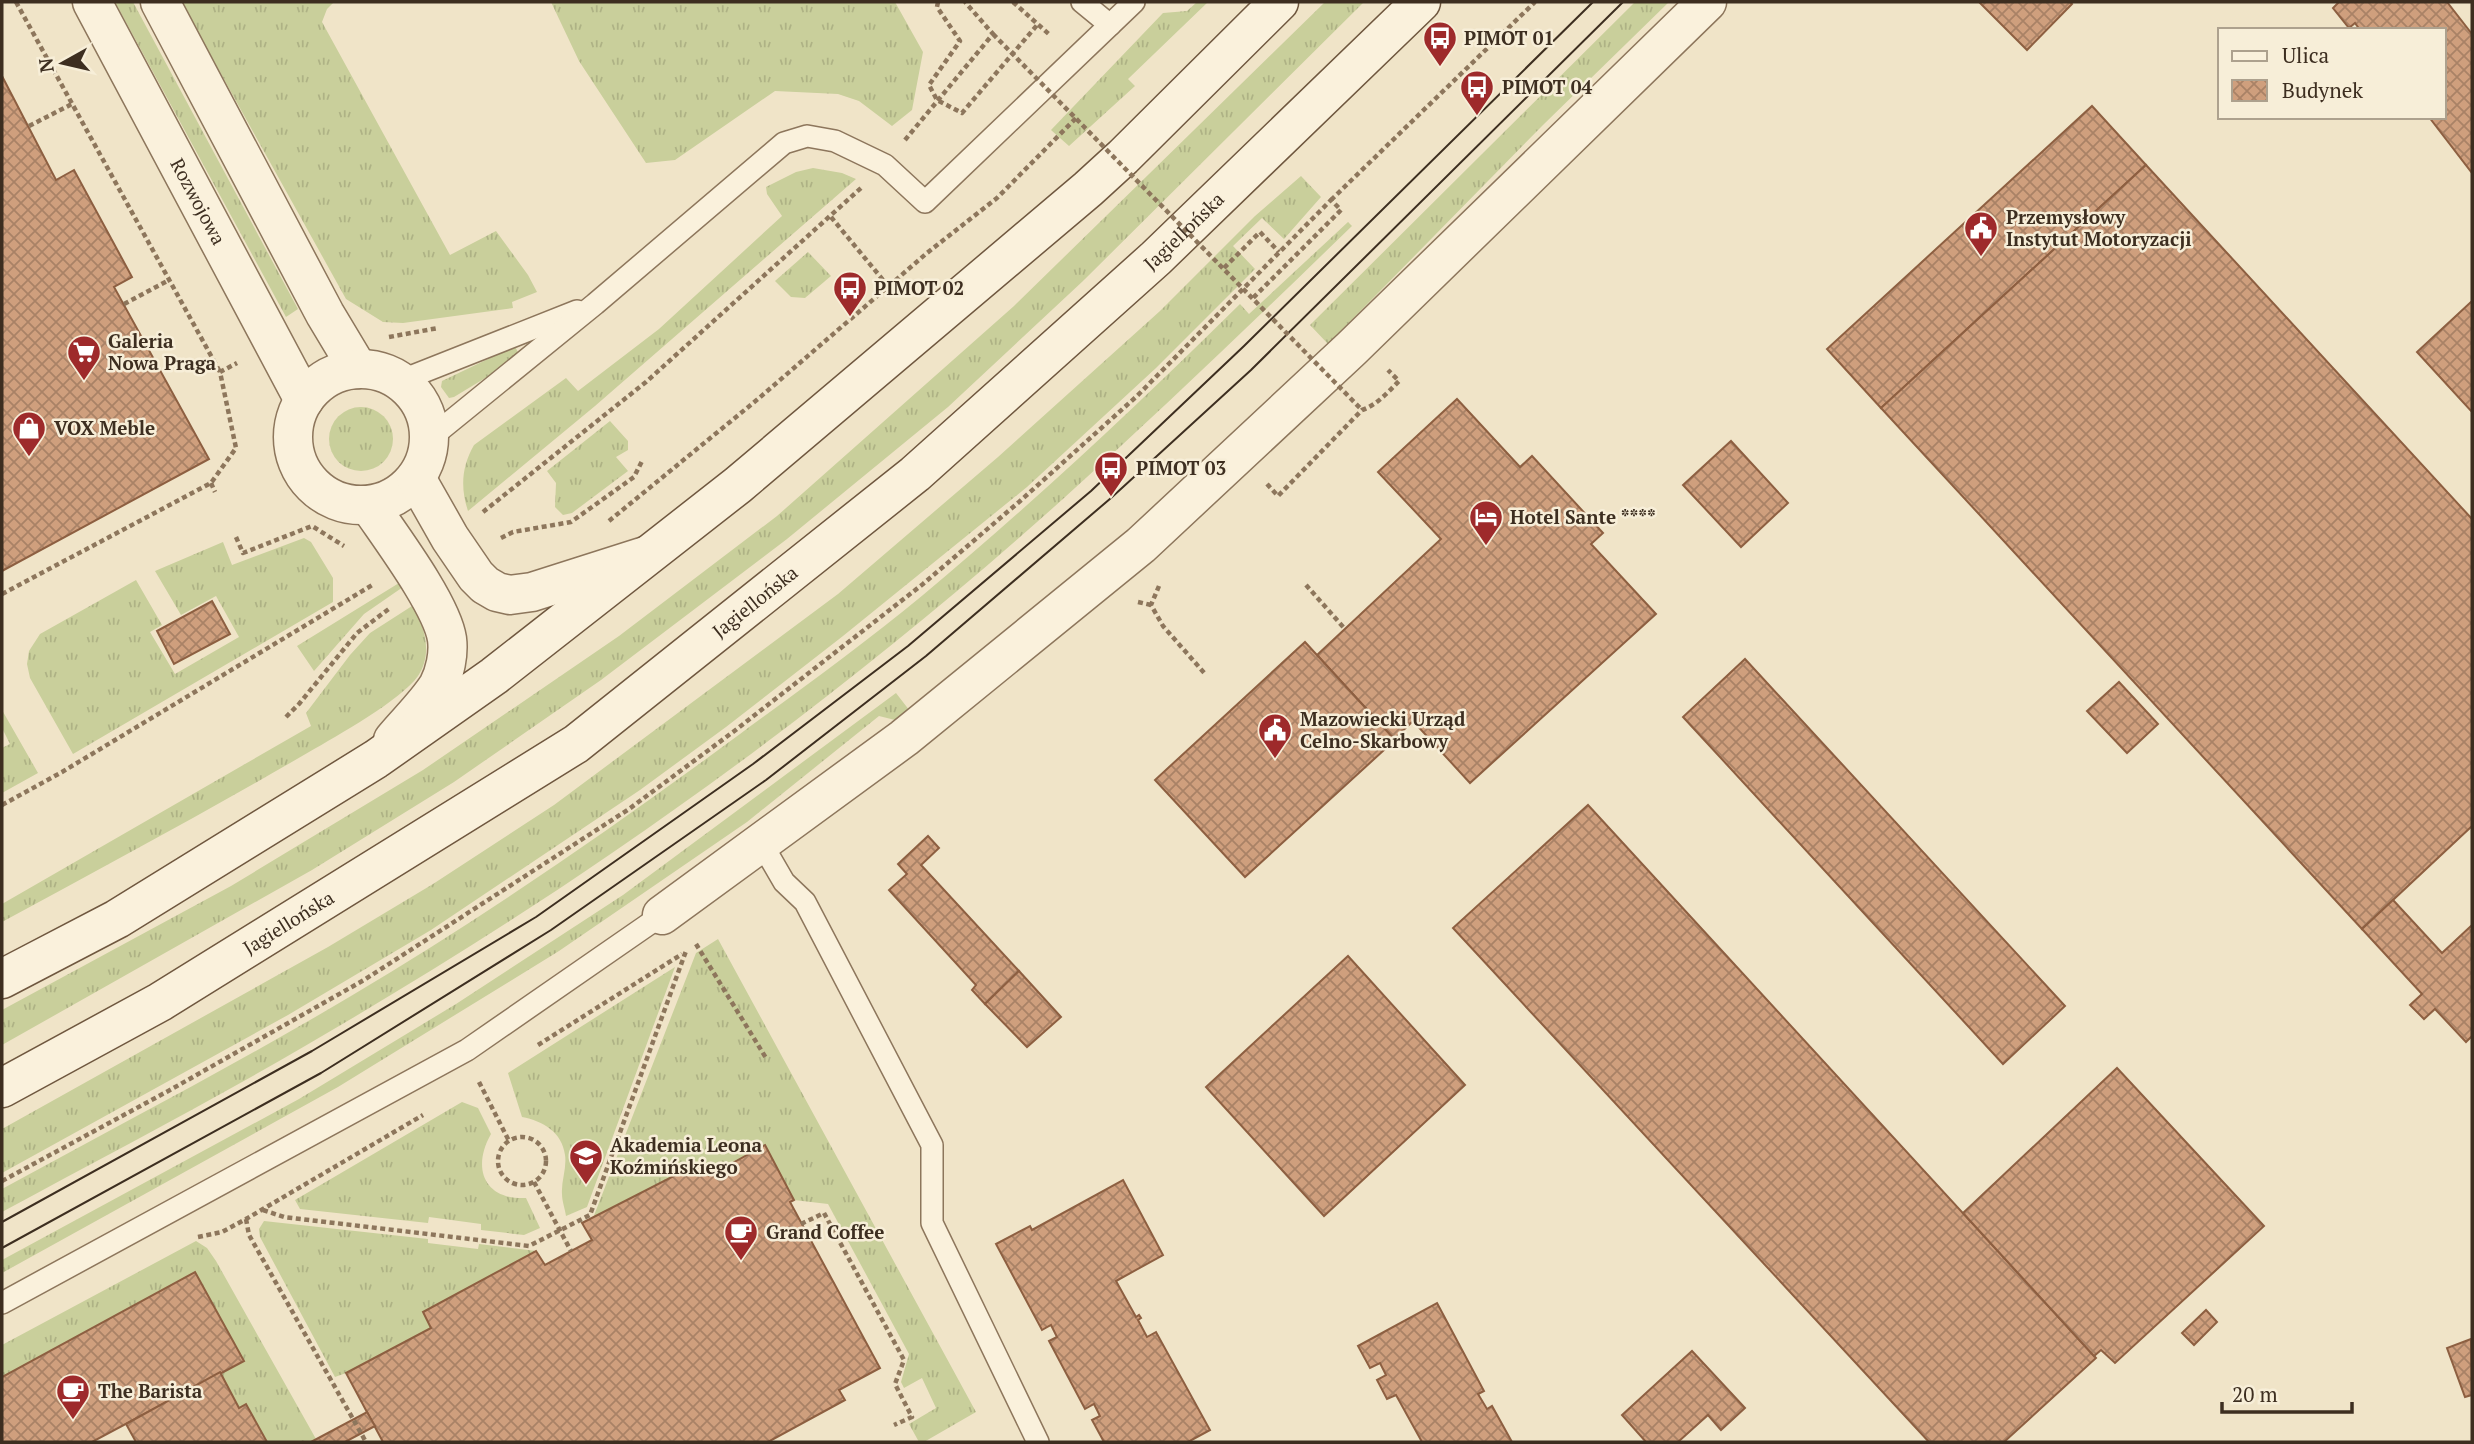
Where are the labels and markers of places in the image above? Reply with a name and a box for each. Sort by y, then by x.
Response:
bus stop icon: PIMOT 01 [1421,19,1459,68]
place label: PIMOT 01 [1464,25,1554,50]
bus stop icon: PIMOT 04 [1458,68,1496,117]
place label: PIMOT 04 [1502,74,1592,99]
place label: Przemysłowy Instytut Motoryzacji [2006,204,2192,251]
public building icon: Przemysłowy Instytut Motoryzacji [1962,209,2000,258]
bus stop icon: PIMOT 02 [831,269,869,318]
place label: PIMOT 02 [874,275,964,300]
place label: Galeria Nowa Praga [108,328,217,375]
supermarket icon: Galeria Nowa Praga [65,333,103,382]
shop icon: VOX Meble [10,409,48,458]
place label: VOX Meble [54,415,155,440]
bus stop icon: PIMOT 03 [1092,449,1130,498]
place label: PIMOT 03 [1136,455,1226,480]
hotel icon: Hotel Sante **** [1467,498,1505,547]
place label: Hotel Sante **** [1510,504,1656,529]
place label: Mazowiecki Urząd Celno-Skarbowy [1300,706,1466,753]
public building icon: Mazowiecki Urząd Celno-Skarbowy [1256,711,1294,760]
place label: Akademia Leona Koźmińskiego [610,1132,762,1179]
school or university icon: Akademia Leona Koźmińskiego [567,1137,605,1186]
cafe icon: Grand Coffee [722,1213,760,1262]
place label: Grand Coffee [766,1219,885,1244]
cafe icon: The Barista [54,1372,92,1421]
place label: The Barista [98,1378,203,1403]

